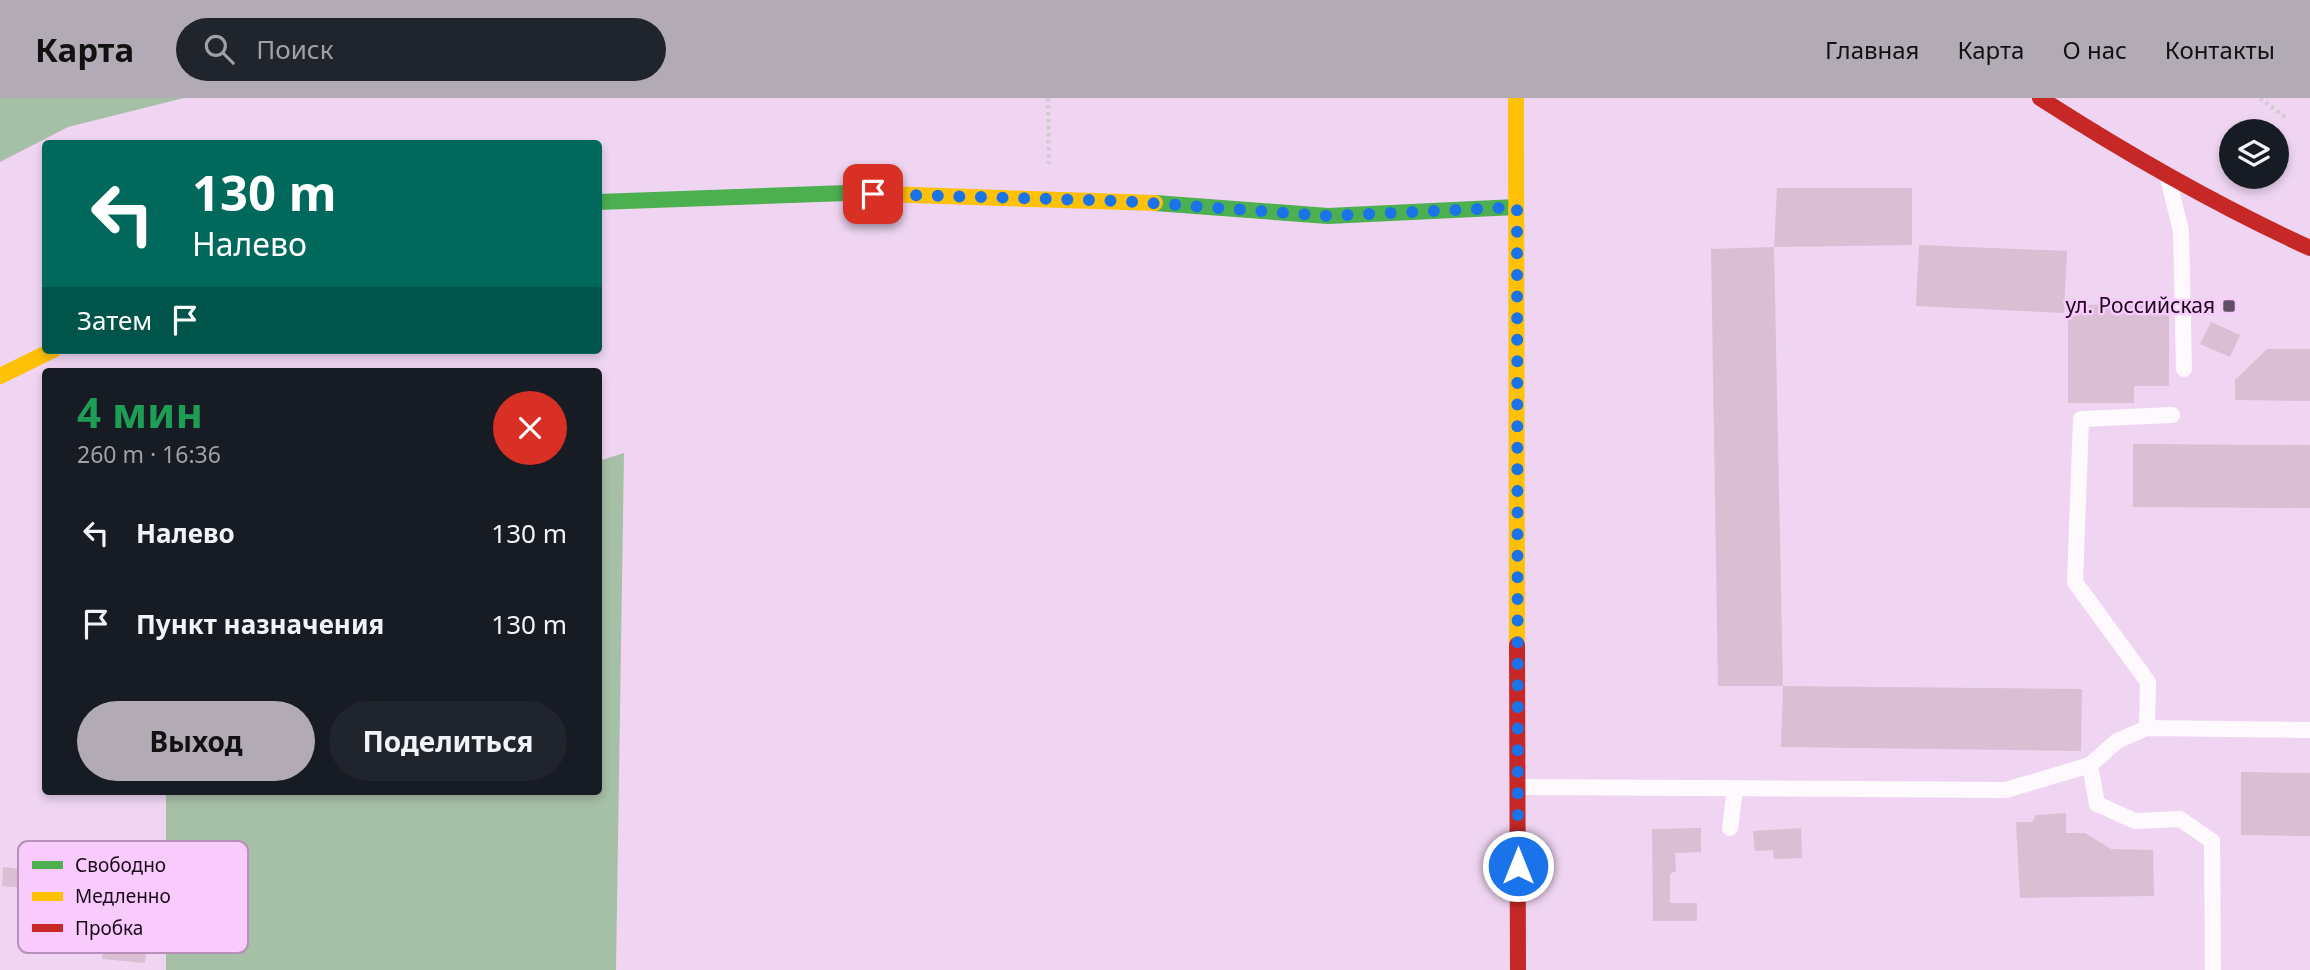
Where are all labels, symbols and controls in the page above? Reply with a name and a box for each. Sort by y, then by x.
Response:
search box [176,18,666,81]
text: Карта [35,27,134,72]
icon: search [200,30,238,68]
text: Поиск [256,31,333,67]
text: Главная [1825,33,1919,66]
text: Карта [1957,33,2024,66]
text: О нас [2062,33,2127,66]
text: Контакты [2165,33,2275,66]
map controls [2219,119,2289,189]
button: layers [2219,119,2289,189]
text: 130 m [192,159,337,225]
pin [843,164,903,224]
icon: left [77,168,168,259]
icon: arrive [854,175,892,213]
text: Налево [192,222,307,265]
place label: ул. Российская [2066,291,2215,319]
marker: ул. Российская [2221,298,2237,314]
icon: arrive [166,301,204,339]
text: Затем [77,302,152,338]
text: 4 мин [77,383,203,440]
button: close [493,391,567,465]
text: 260 m · 16:36 [77,438,221,470]
icon: left [77,514,115,552]
text: Налево [136,515,235,551]
text: 130 m [491,515,567,551]
icon: arrive [77,605,115,643]
text: Пункт назначения [136,606,384,642]
text: 130 m [491,606,567,642]
button: Выход [77,701,315,781]
button: Поделиться [329,701,567,781]
position arrow [1481,829,1555,903]
legend [18,841,248,953]
text: Свободно [75,852,166,878]
text: Медленно [75,883,171,909]
text: Пробка [75,915,143,941]

